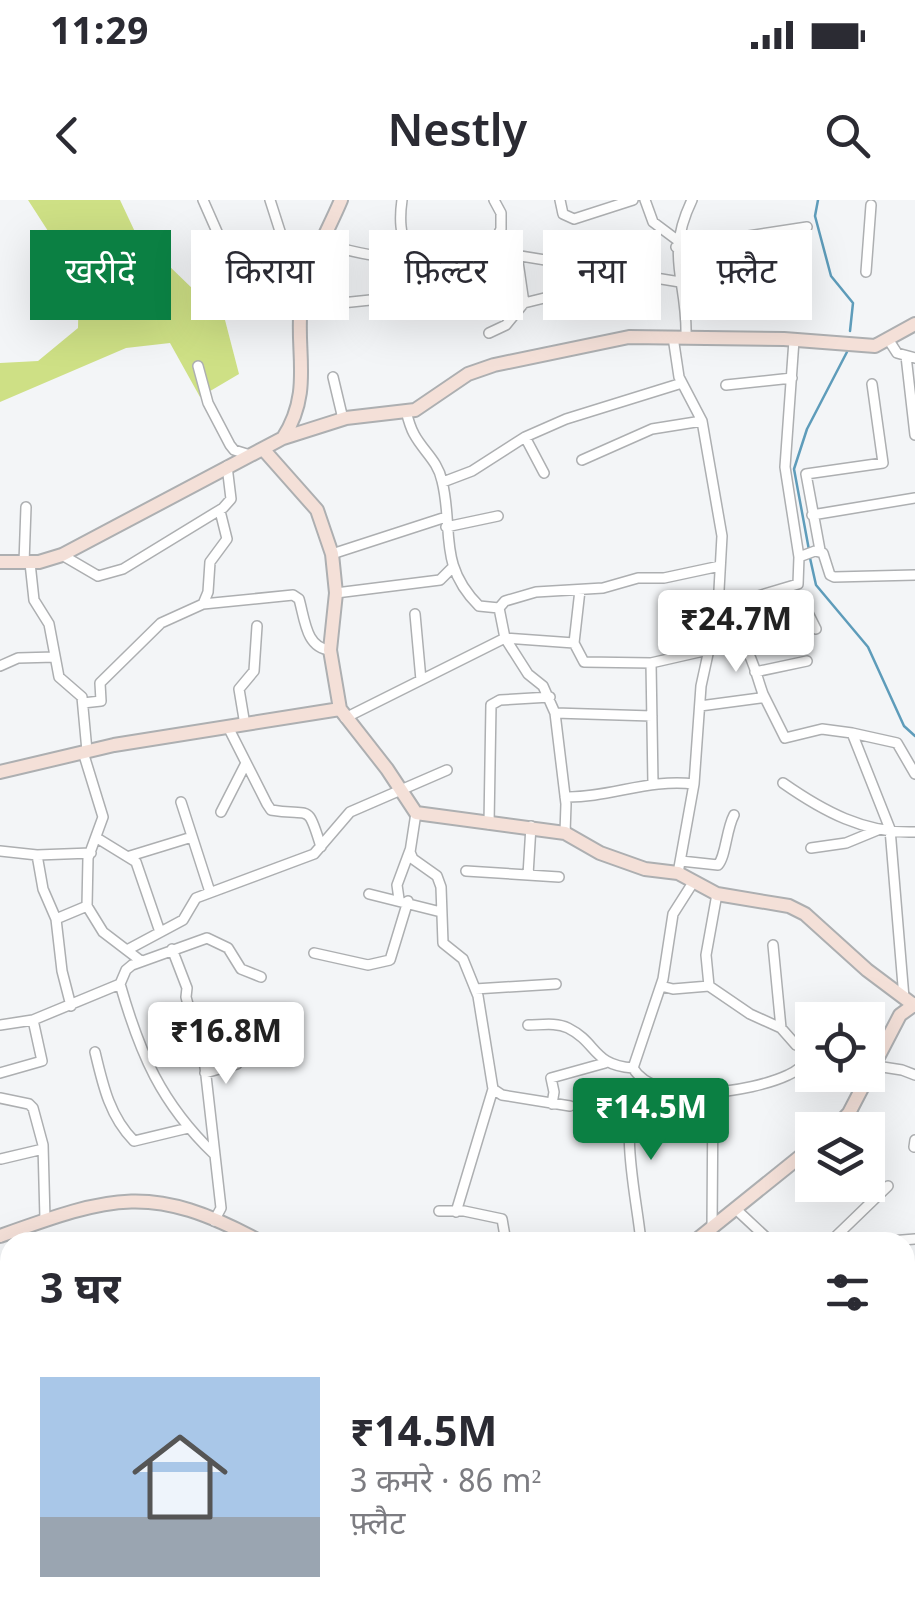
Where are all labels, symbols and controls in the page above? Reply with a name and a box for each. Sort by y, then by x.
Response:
text: 11:29 [50,10,149,60]
text: Nestly [388,106,527,164]
icon: back [40,108,95,163]
icon: search [820,108,875,163]
chip: खरीदें [30,230,171,320]
chip: किराया [191,230,349,320]
chip: फ़िल्टर [369,230,523,320]
chip: नया [543,230,661,320]
chip: फ़्लैट [681,230,812,320]
pin: ₹24.7M [655,590,817,675]
text: ₹24.7M [680,601,792,643]
pin: ₹16.8M [145,1002,307,1087]
map controls [795,1002,885,1202]
button: locate [795,1002,885,1092]
text: ₹16.8M [170,1013,282,1055]
pin: ₹14.5M [570,1078,732,1163]
text: ₹14.5M [595,1089,707,1131]
button: layers [795,1112,885,1202]
text: 3 घर [40,1265,120,1320]
icon: filters [820,1265,875,1320]
text: ₹14.5M [350,1408,497,1463]
icon: home [120,1417,240,1537]
text: 3 कमरे · 86 m² [350,1463,541,1505]
text: फ़्लैट [350,1505,405,1547]

